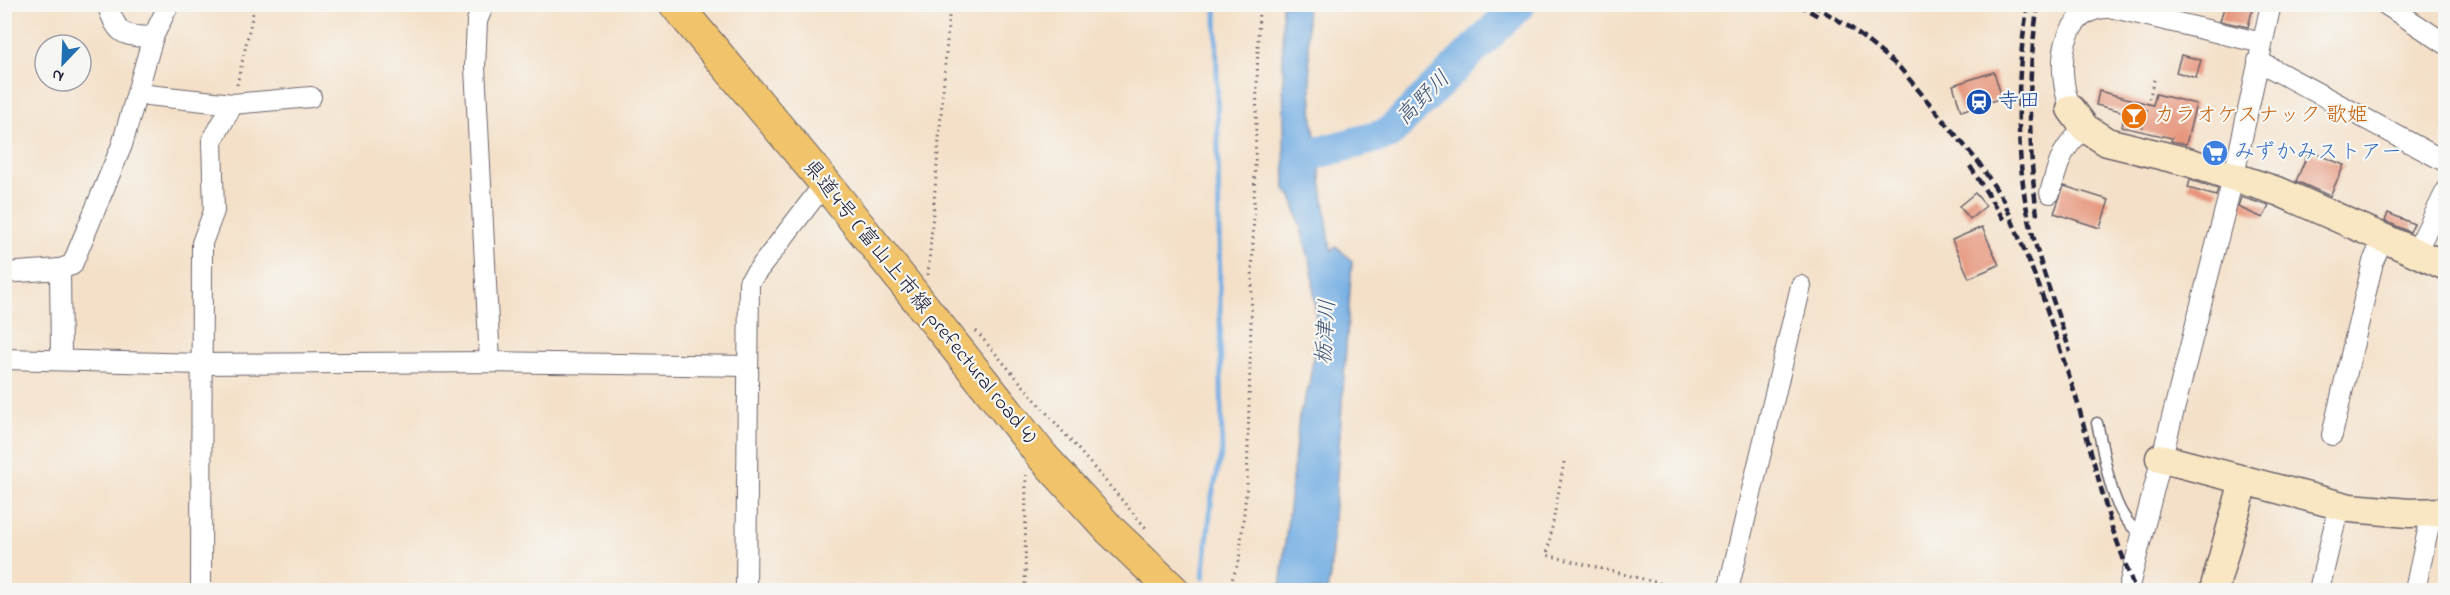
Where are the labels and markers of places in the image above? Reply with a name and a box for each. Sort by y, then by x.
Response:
station icon: 寺田 [1964,87,1994,117]
place label: 寺田 [1998,87,2040,117]
bar icon: カラオケスナック 歌姫 [2119,101,2149,131]
place label: カラオケスナック 歌姫 [2154,101,2368,131]
supermarket icon: みずかみストアー [2200,138,2230,168]
place label: みずかみストアー [2234,138,2402,168]

